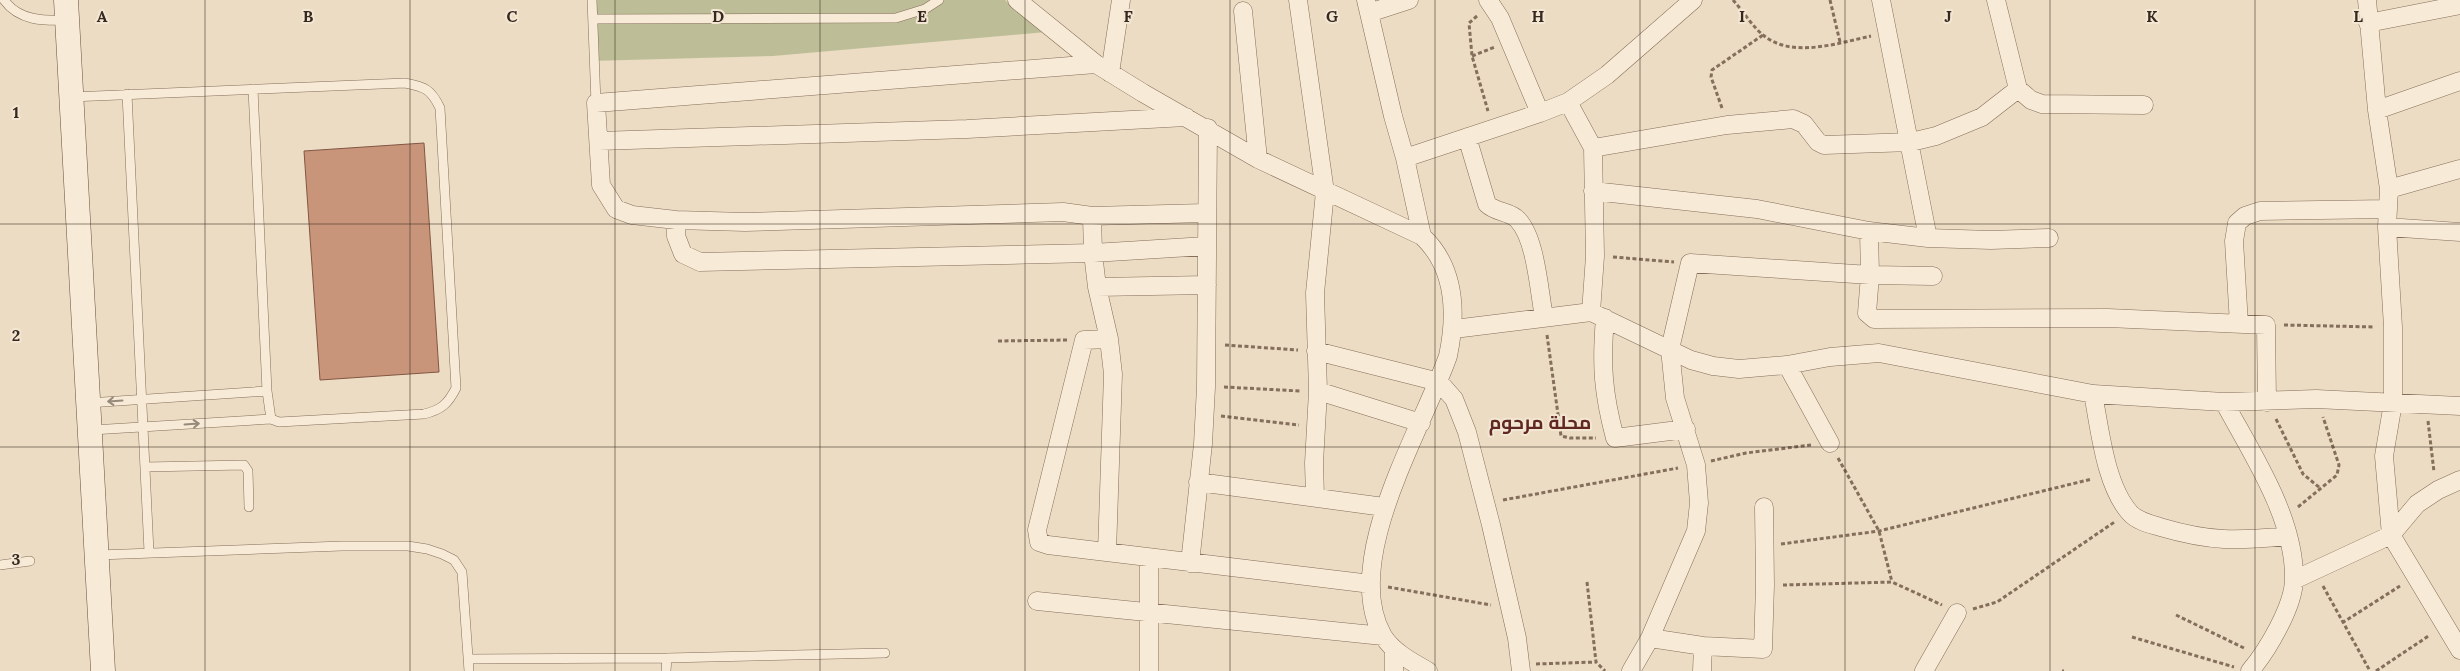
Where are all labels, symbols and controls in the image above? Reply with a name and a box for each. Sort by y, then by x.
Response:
text: A [97,6,108,26]
text: B [303,6,314,26]
text: C [506,6,518,26]
text: D [712,6,724,26]
text: E [917,6,927,26]
text: F [1123,6,1133,26]
text: G [1326,6,1338,26]
text: H [1532,6,1545,26]
text: I [1739,6,1745,26]
text: J [1944,6,1952,26]
text: K [2146,6,2158,26]
text: L [2353,6,2363,26]
text: 1 [13,102,19,122]
text: 2 [12,325,20,345]
one-way arrow [107,397,123,406]
district label: محلة مرحوم [1489,410,1591,436]
one-way arrow [183,420,199,429]
text: 3 [12,549,21,569]

